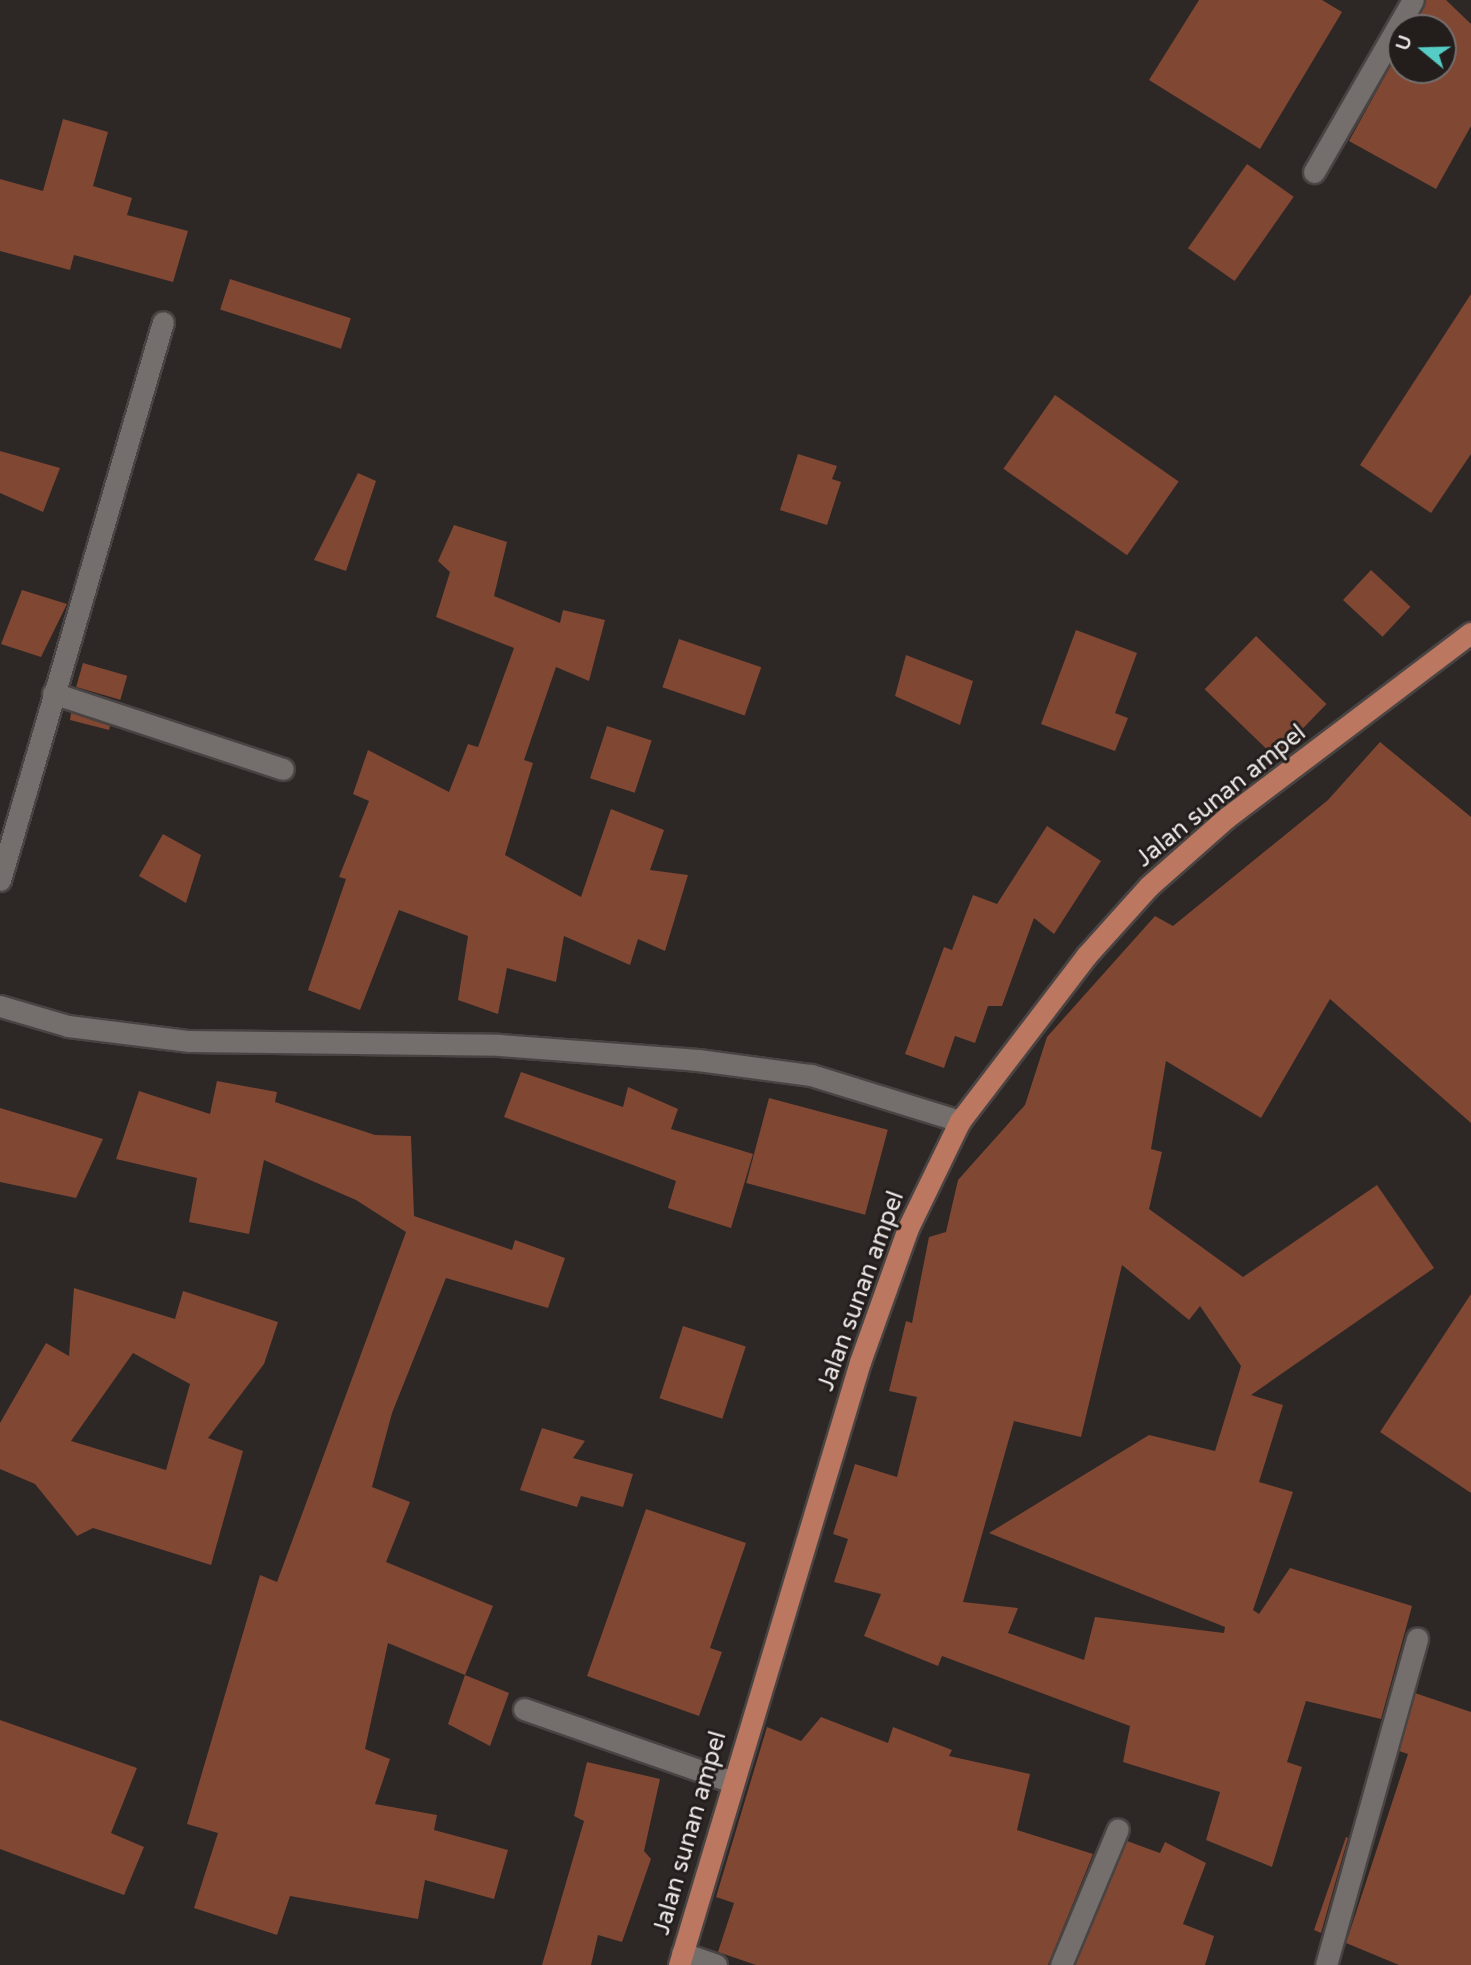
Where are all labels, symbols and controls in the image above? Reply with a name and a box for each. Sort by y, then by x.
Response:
north arrow [1387,14,1457,84]
text: U [1391,32,1417,53]
street label: Jalan sunan ampel [1130,719,1312,873]
street label: Jalan sunan ampel [812,1187,910,1395]
street label: Jalan sunan ampel [647,1728,733,1938]

